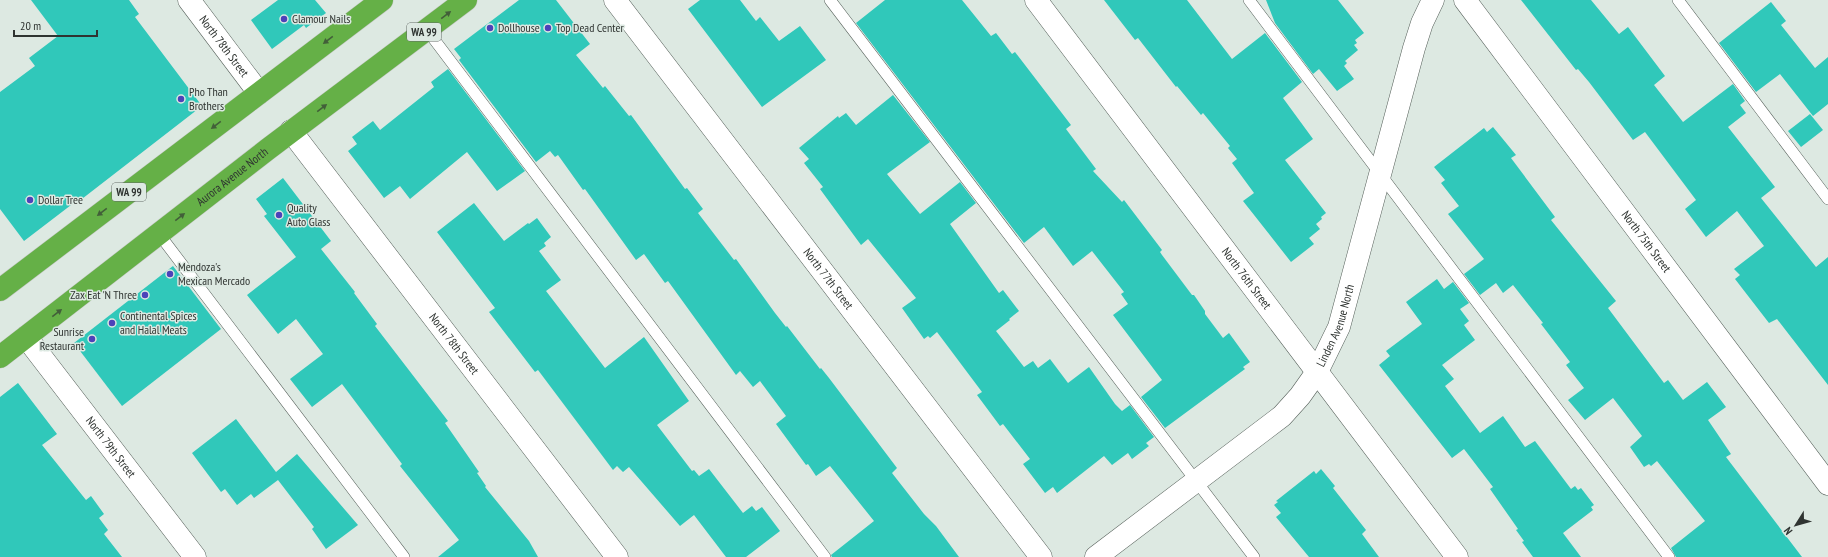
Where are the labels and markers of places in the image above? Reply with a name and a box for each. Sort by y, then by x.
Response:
place label: Glamour Nails [292,11,350,26]
marker: Glamour Nails [279,14,289,24]
place label: Dollhouse [498,20,540,35]
place label: Top Dead Center [556,20,624,35]
marker: Dollhouse [485,23,495,33]
marker: Top Dead Center [543,23,553,33]
place label: Pho Than Brothers [189,84,228,113]
marker: Pho Than Brothers [176,94,186,104]
place label: Dollar Tree [38,192,83,207]
marker: Dollar Tree [25,195,35,205]
place label: Quality Auto Glass [287,200,330,229]
marker: Quality Auto Glass [274,210,284,220]
place label: Mendoza's Mexican Mercado [178,259,250,288]
marker: Mendoza's Mexican Mercado [165,269,175,279]
place label: Zax Eat 'N Three [70,287,137,302]
marker: Zax Eat 'N Three [140,290,150,300]
place label: Continental Spices and Halal Meats [120,308,197,337]
marker: Continental Spices and Halal Meats [107,318,117,328]
place label: Sunrise Restaurant [40,324,85,353]
marker: Sunrise Restaurant [87,334,97,344]

